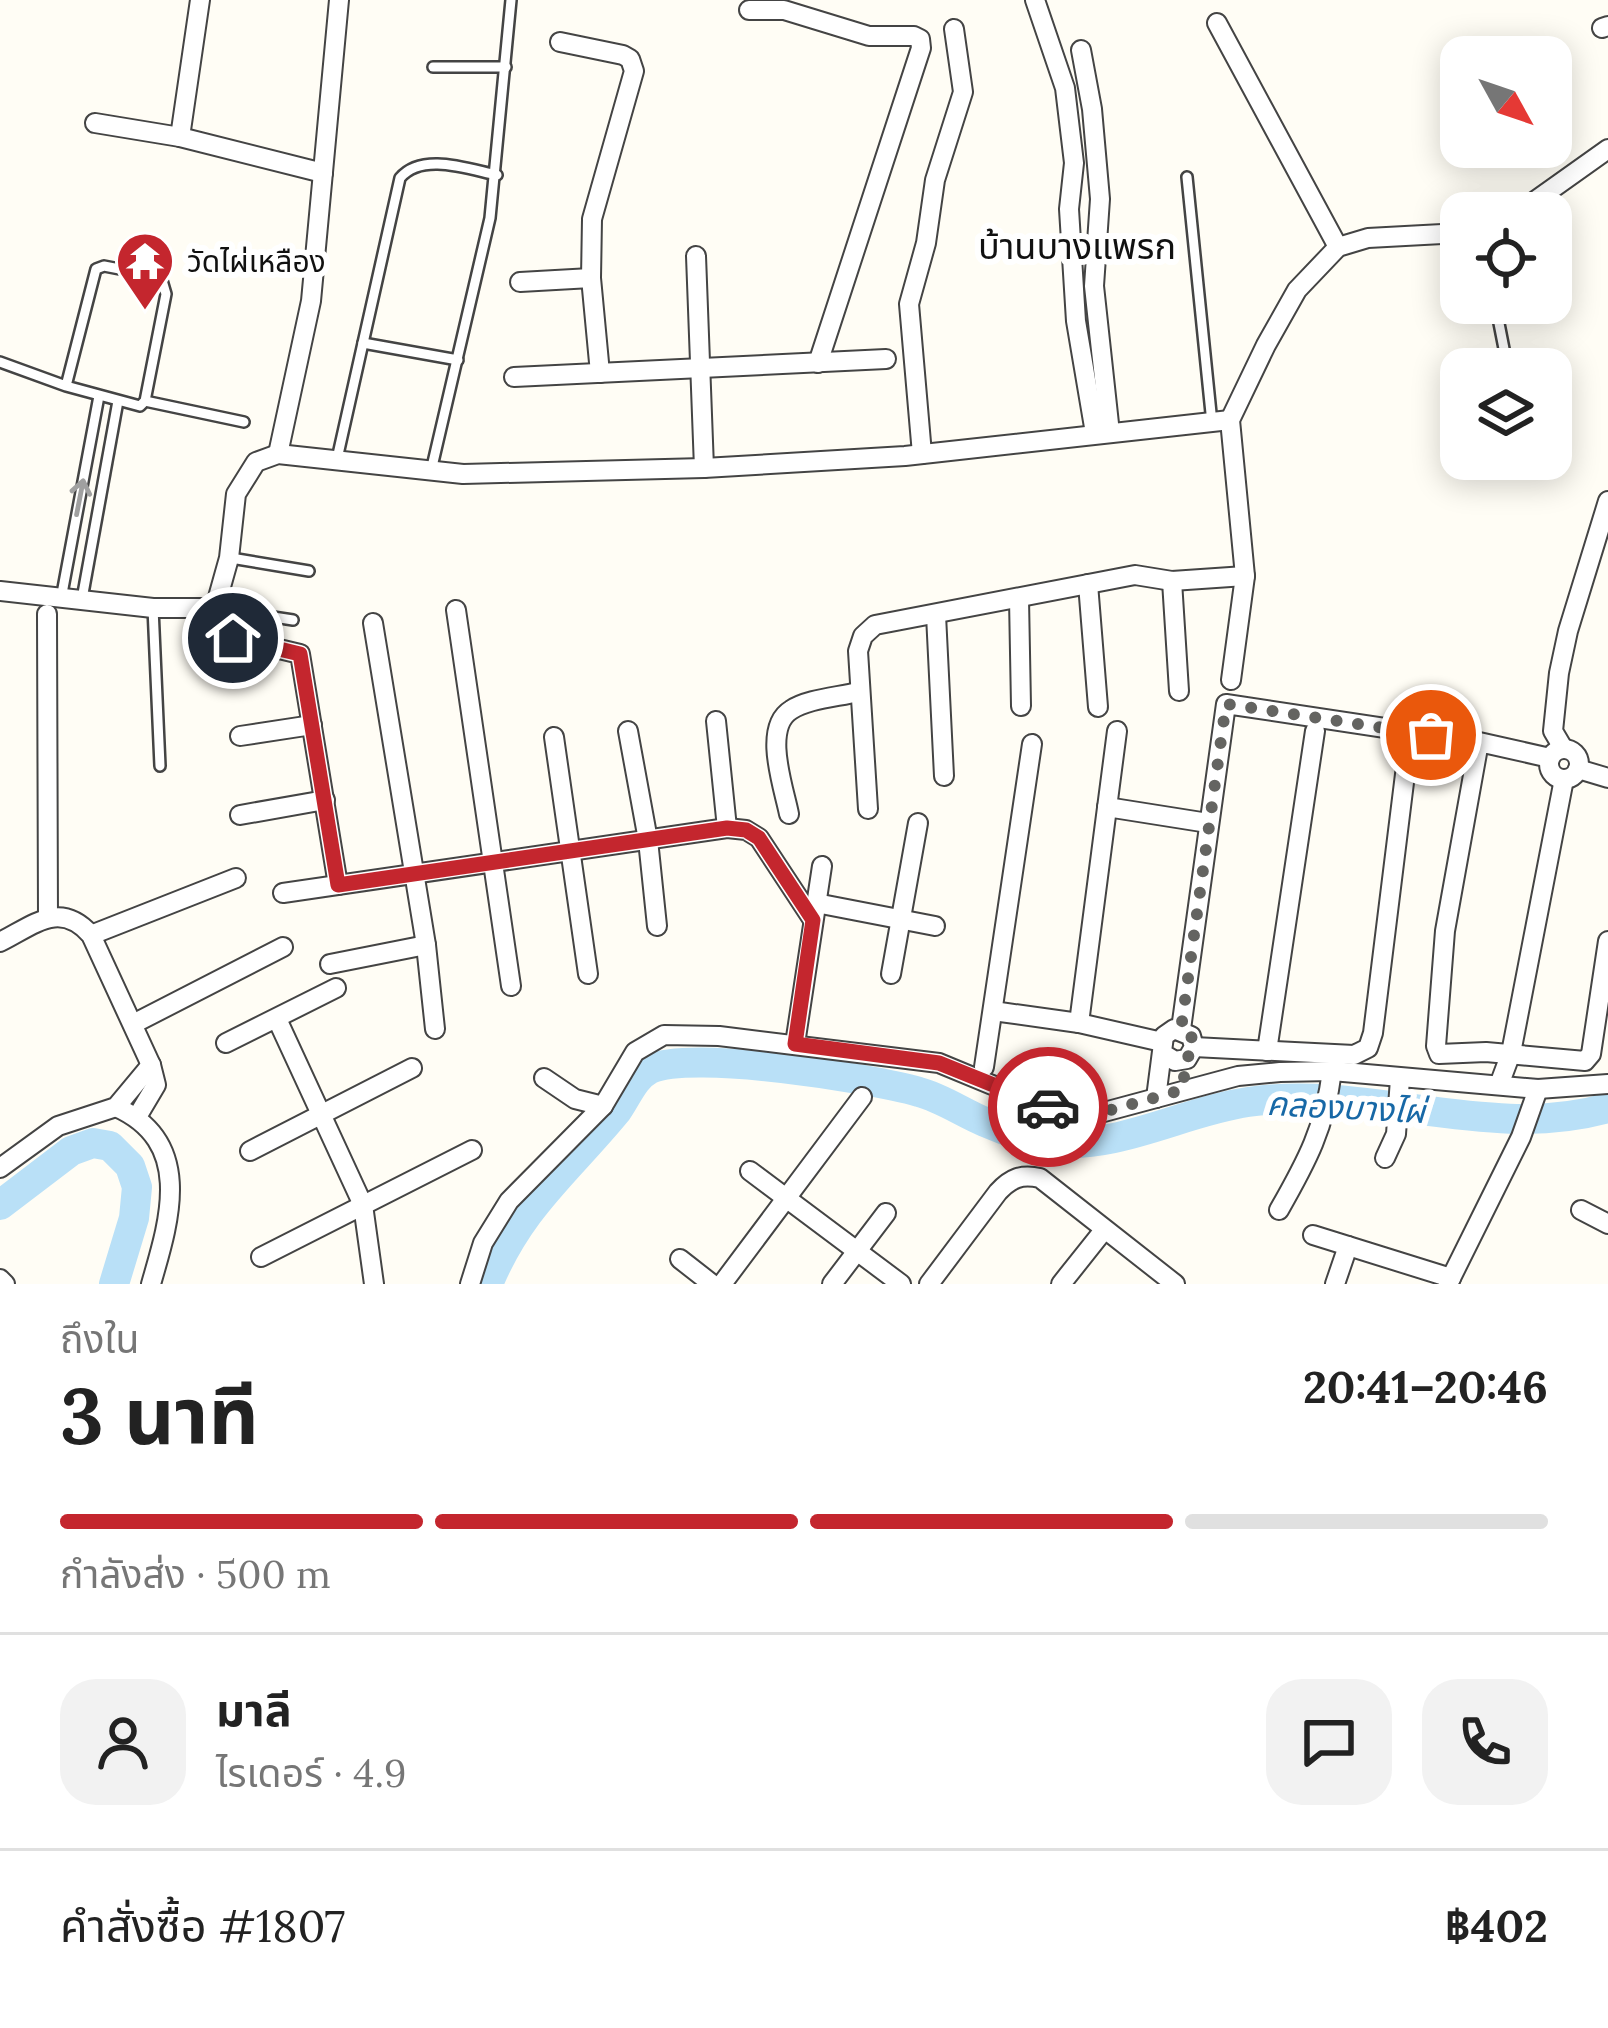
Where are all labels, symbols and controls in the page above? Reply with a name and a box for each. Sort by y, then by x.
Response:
north arrow [1440,36,1572,168]
map controls [1440,36,1572,480]
button: locate [1440,192,1572,324]
district label: บ้านบางแพรก [978,223,1176,269]
temple icon: วัดไผ่เหลือง [114,230,176,312]
place label: วัดไผ่เหลือง [187,242,326,280]
button: layers [1440,348,1572,480]
one-way arrow [70,479,93,518]
pin [182,587,284,689]
icon: home [200,605,266,671]
pin [1380,684,1482,786]
icon: bag [1398,702,1464,768]
courier [988,1047,1108,1167]
icon: car [1015,1074,1081,1140]
water label: คลองบางไผ่ [1266,1082,1431,1132]
text: ถึงใน [60,1314,139,1364]
text: 20:41–20:46 [1303,1358,1548,1415]
text: 3 นาที [60,1366,259,1465]
text: กำลังส่ง · 500 m [60,1549,331,1599]
button: person [60,1679,186,1805]
button: chat [1266,1679,1392,1805]
button: phone [1422,1679,1548,1805]
text: มาลี [216,1681,292,1738]
text: ไรเดอร์ · 4.9 [216,1748,407,1798]
text: คำสั่งซื้อ #1807 [60,1897,345,1954]
text: ฿402 [1445,1897,1548,1954]

